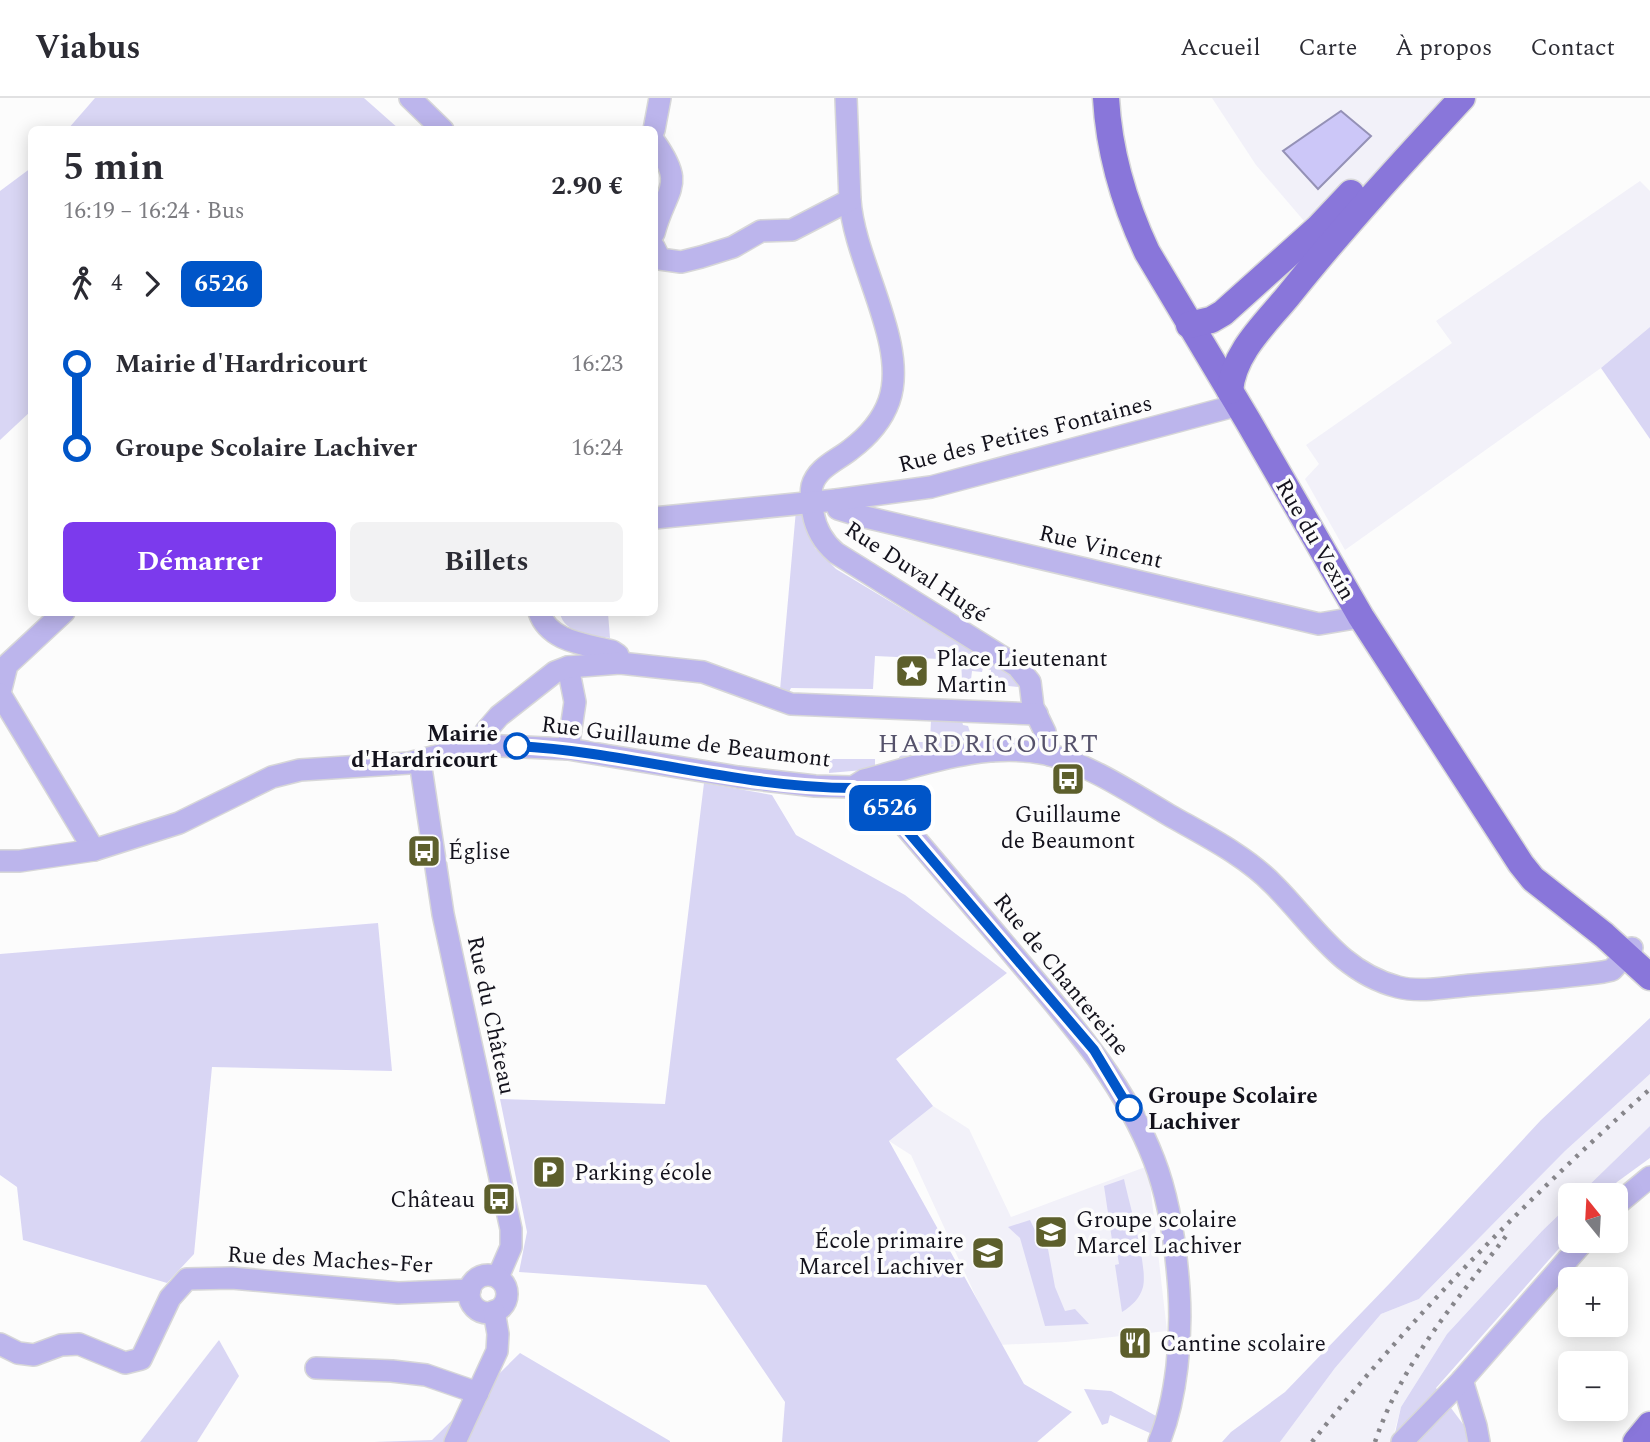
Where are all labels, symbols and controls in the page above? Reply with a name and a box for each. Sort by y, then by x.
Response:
text: Viabus [35,23,141,73]
text: Accueil [1180,30,1260,66]
text: Carte [1298,30,1357,66]
text: À propos [1395,30,1492,66]
text: Contact [1530,30,1615,66]
text: 5 min [63,139,164,197]
text: 2.90 € [551,166,623,206]
text: 16:19 – 16:24 · Bus [63,194,245,229]
icon: walk [63,265,101,303]
icon: forward [133,265,171,303]
text: 4 [111,266,123,301]
text: 6526 [195,266,248,302]
text: Mairie d'Hardricourt [115,344,368,384]
text: 16:23 [571,347,623,382]
street label: Rue des Petites Fontaines [895,386,1156,483]
text: Groupe Scolaire Lachiver [115,428,417,468]
text: 16:24 [571,431,623,466]
street label: Rue du Vexin [1266,472,1364,607]
street label: Rue Duval Hugé [837,513,995,632]
street label: Rue Vincent [1035,516,1166,579]
button: Démarrer [63,522,336,602]
button: Billets [350,522,623,602]
place label: Place Lieutenant Martin [936,642,1108,703]
place icon: Place Lieutenant Martin [893,652,931,690]
street label: Rue Guillaume de Beaumont [539,707,833,778]
place label: Mairie d'Hardricourt [351,717,498,778]
district label: HARDRICOURT [878,724,1100,764]
marker: Mairie d'Hardricourt [504,733,530,759]
bus stop icon: Guillaume de Beaumont [1049,760,1087,798]
line badge: 6526 [841,785,939,831]
text: 6526 [863,790,917,826]
place label: Guillaume de Beaumont [1001,798,1135,859]
bus stop icon: Église [405,832,443,870]
place label: Église [448,835,510,870]
street label: Rue de Chantereine [984,886,1138,1064]
street label: Rue du Château [457,933,524,1098]
place label: Groupe Scolaire Lachiver [1148,1079,1318,1140]
marker: Groupe Scolaire Lachiver [1116,1095,1142,1121]
parking icon: Parking école [530,1153,568,1191]
place label: Parking école [574,1156,712,1191]
bus stop icon: Château [480,1180,518,1218]
place label: Château [390,1183,475,1218]
north arrow [1558,1183,1628,1253]
map controls [1558,1183,1628,1421]
place label: Groupe scolaire Marcel Lachiver [1076,1203,1242,1264]
school or university icon: Groupe scolaire Marcel Lachiver [1032,1213,1070,1251]
place label: École primaire Marcel Lachiver [798,1224,964,1285]
school or university icon: École primaire Marcel Lachiver [969,1234,1007,1272]
street label: Rue des Maches-Fer [226,1238,434,1283]
button: + [1558,1267,1628,1337]
restaurant icon: Cantine scolaire [1116,1324,1154,1362]
place label: Cantine scolaire [1160,1327,1326,1362]
button: − [1558,1351,1628,1421]

